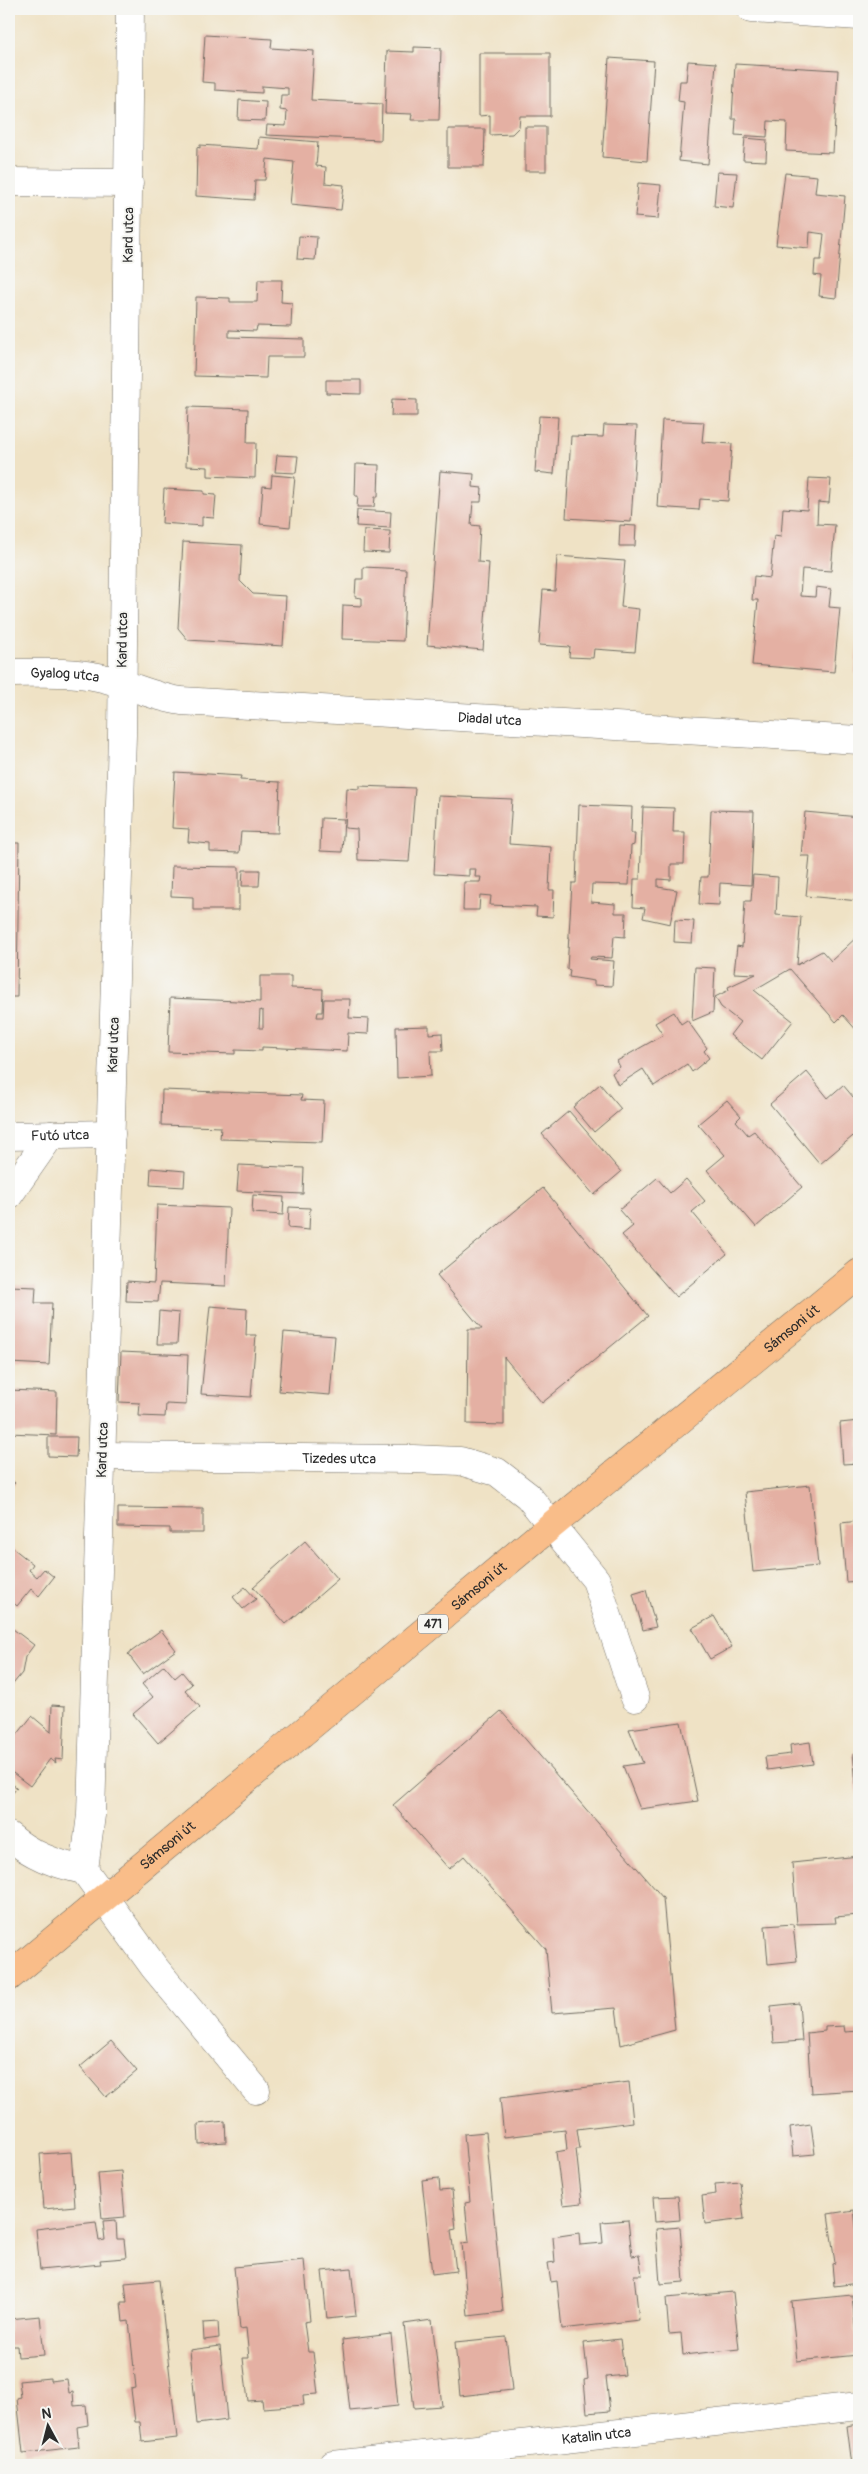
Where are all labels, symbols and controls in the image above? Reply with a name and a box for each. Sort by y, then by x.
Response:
street label: Kard utca [120,207,137,263]
street label: Kard utca [114,612,131,668]
street label: Gyalog utca [30,665,101,686]
street label: Diadal utca [457,709,522,730]
street label: Kard utca [104,1017,123,1073]
street label: Futó utca [31,1126,89,1145]
street label: Sámsoni út [760,1301,823,1357]
street label: Kard utca [93,1422,112,1478]
street label: Tizedes utca [302,1450,376,1468]
street label: Sámsoni út [448,1558,510,1614]
road number: 471 [418,1615,448,1634]
street label: Sámsoni út [136,1817,199,1874]
north arrow [22,2402,72,2452]
text: N [41,2405,52,2423]
street label: Katalin utca [561,2424,632,2448]

